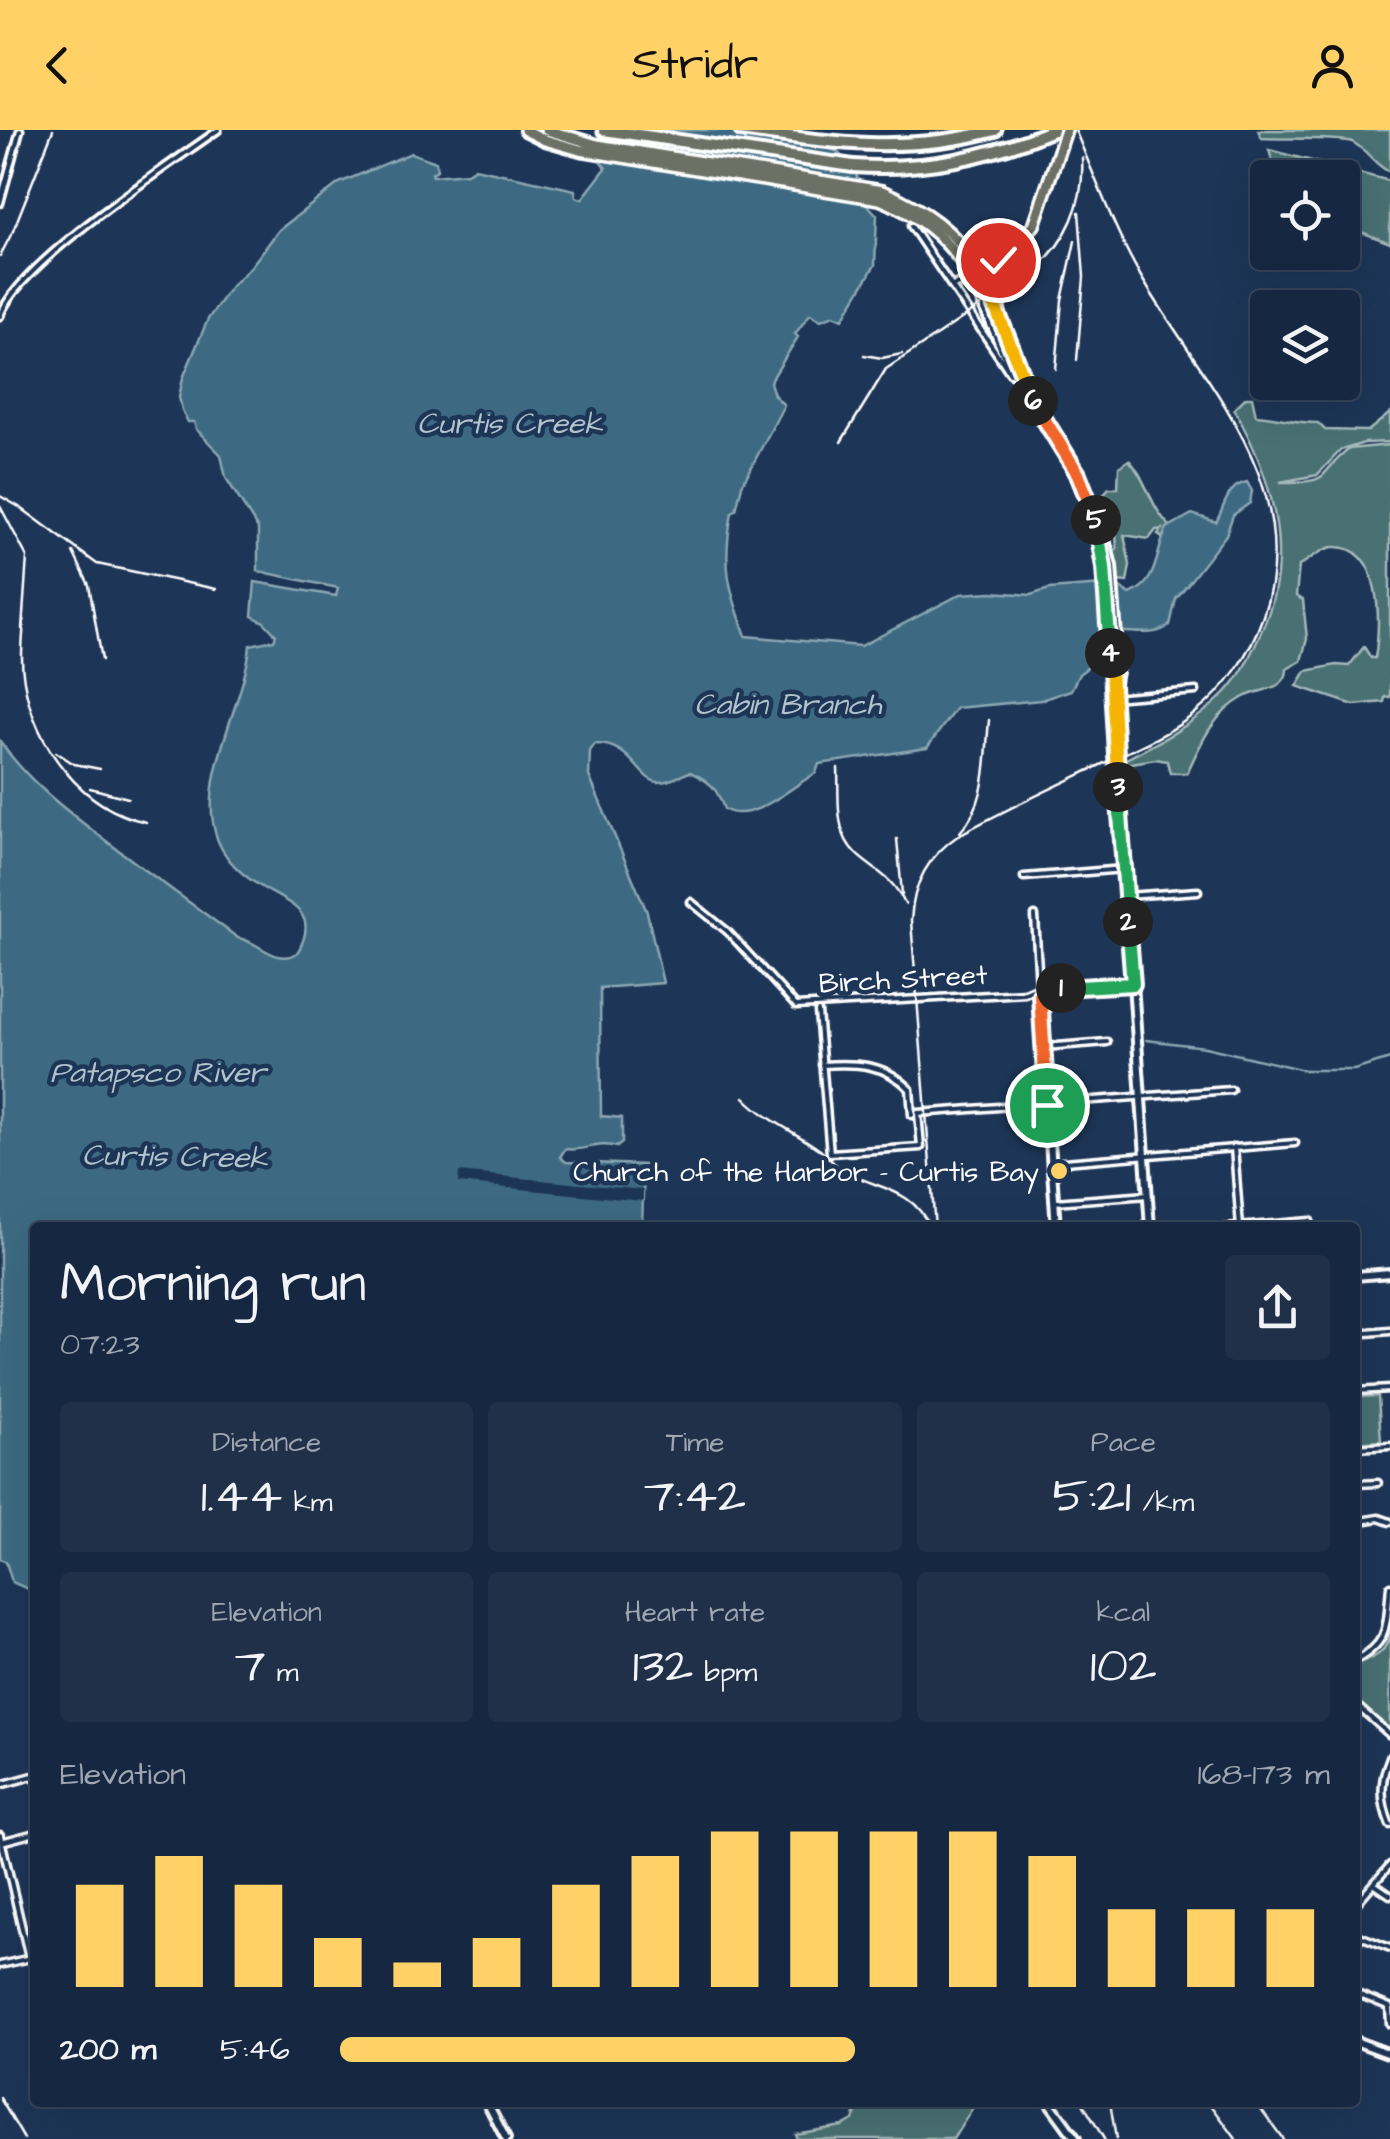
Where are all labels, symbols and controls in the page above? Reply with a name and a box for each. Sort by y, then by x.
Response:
text: Stridr [632,34,758,96]
icon: back [30,38,85,93]
icon: person [1305,38,1360,93]
map controls [1250,160,1360,400]
button: locate [1250,160,1360,270]
pin [956,218,1041,303]
icon: check [971,233,1026,288]
button: layers [1250,290,1360,400]
pin: 6 [1008,376,1058,426]
text: 6 [1024,381,1042,420]
water label: Curtis Creek [417,403,603,445]
pin: 5 [1071,495,1121,545]
text: 5 [1086,500,1106,539]
pin: 4 [1085,628,1135,678]
text: 4 [1100,633,1120,672]
water label: Cabin Branch [695,684,883,726]
pin: 3 [1093,762,1143,812]
text: 3 [1111,767,1125,806]
pin: 2 [1103,897,1153,947]
text: 2 [1120,902,1136,941]
street label: Birch Street [818,956,989,1003]
pin: 1 [1036,963,1086,1013]
text: 1 [1059,968,1063,1007]
water label: Patapsco River [50,1052,269,1094]
pin [1005,1063,1090,1148]
icon: arrive [1020,1078,1075,1133]
water label: Curtis Creek [82,1134,269,1180]
place label: Church of the Harbor - Curtis Bay [573,1153,1039,1194]
marker: Church of the Harbor - Curtis Bay [1048,1160,1070,1182]
text: Morning run [60,1246,366,1322]
button: share [1225,1255,1330,1360]
text: 07:23 [60,1322,140,1367]
text: Distance [212,1423,321,1462]
text: Time [666,1423,724,1462]
text: Pace [1091,1423,1156,1462]
text: 1.44 [201,1462,282,1531]
text: 7:42 [644,1462,746,1531]
text: 5:21 [1052,1462,1131,1531]
text: km [282,1483,333,1522]
text: /km [1131,1483,1194,1522]
text: Elevation [212,1593,322,1632]
text: Heart rate [625,1593,765,1632]
text: kcal [1097,1593,1150,1632]
text: 7 [235,1632,266,1701]
text: 132 [633,1632,693,1701]
text: 102 [1090,1632,1157,1701]
text: m [266,1653,299,1692]
text: bpm [693,1653,757,1692]
text: Elevation [60,1752,186,1797]
text: 168–173 m [1197,1752,1330,1797]
text: 200 m [60,2027,156,2072]
text: 5:46 [220,2027,290,2072]

